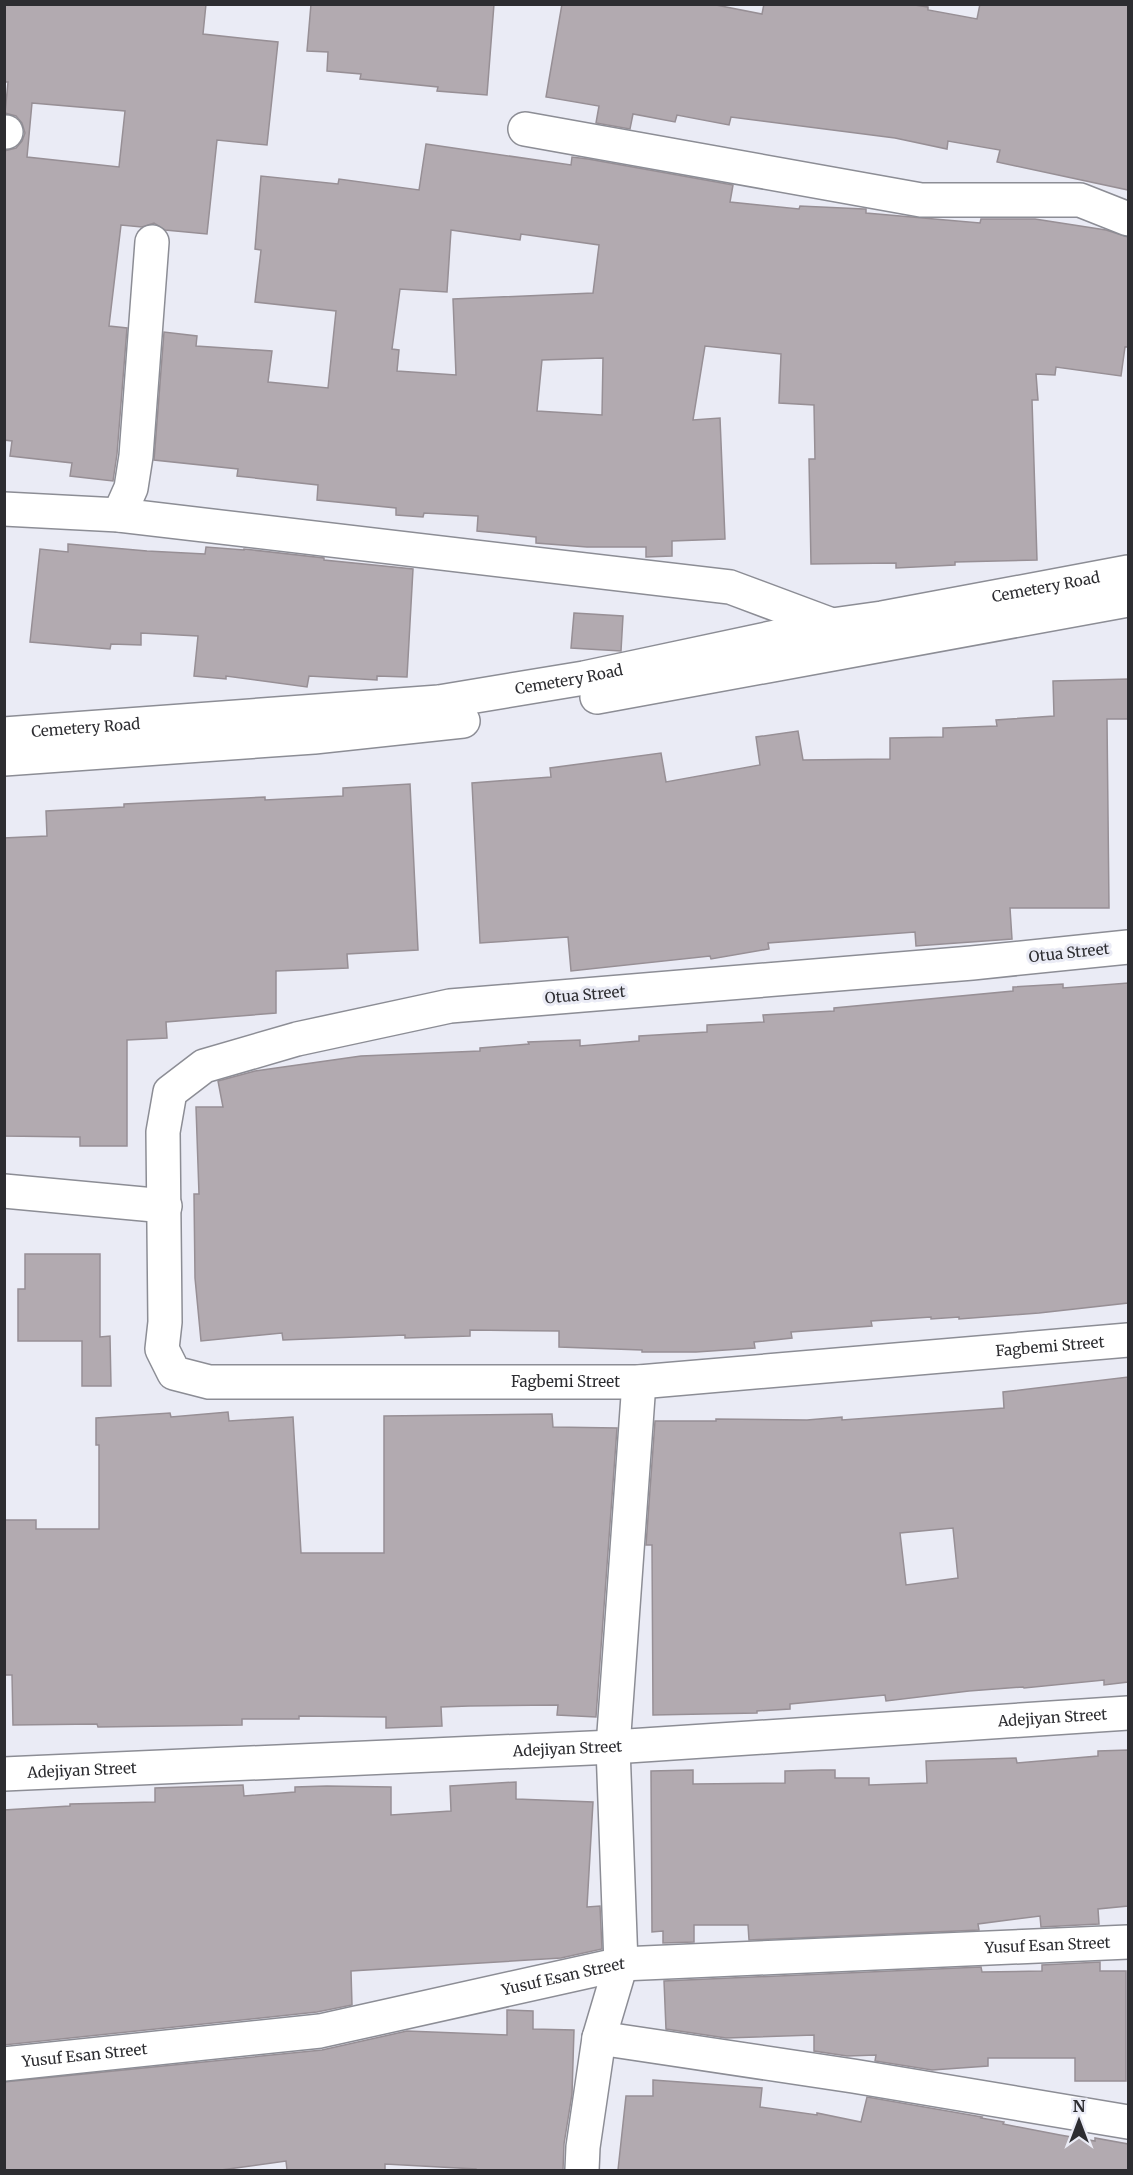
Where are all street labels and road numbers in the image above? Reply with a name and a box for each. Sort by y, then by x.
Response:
street label: Cemetery Road [990,567,1101,606]
street label: Cemetery Road [514,660,625,698]
street label: Cemetery Road [31,714,141,741]
street label: Otua Street [1028,939,1110,966]
street label: Otua Street [544,982,626,1007]
street label: Fagbemi Street [995,1332,1105,1360]
street label: Fagbemi Street [511,1372,620,1391]
street label: Adejiyan Street [996,1704,1108,1731]
street label: Adejiyan Street [511,1736,623,1760]
street label: Adejiyan Street [26,1758,137,1782]
street label: Yusuf Esan Street [983,1933,1111,1957]
street label: Yusuf Esan Street [499,1954,625,2000]
street label: Yusuf Esan Street [20,2039,148,2071]

